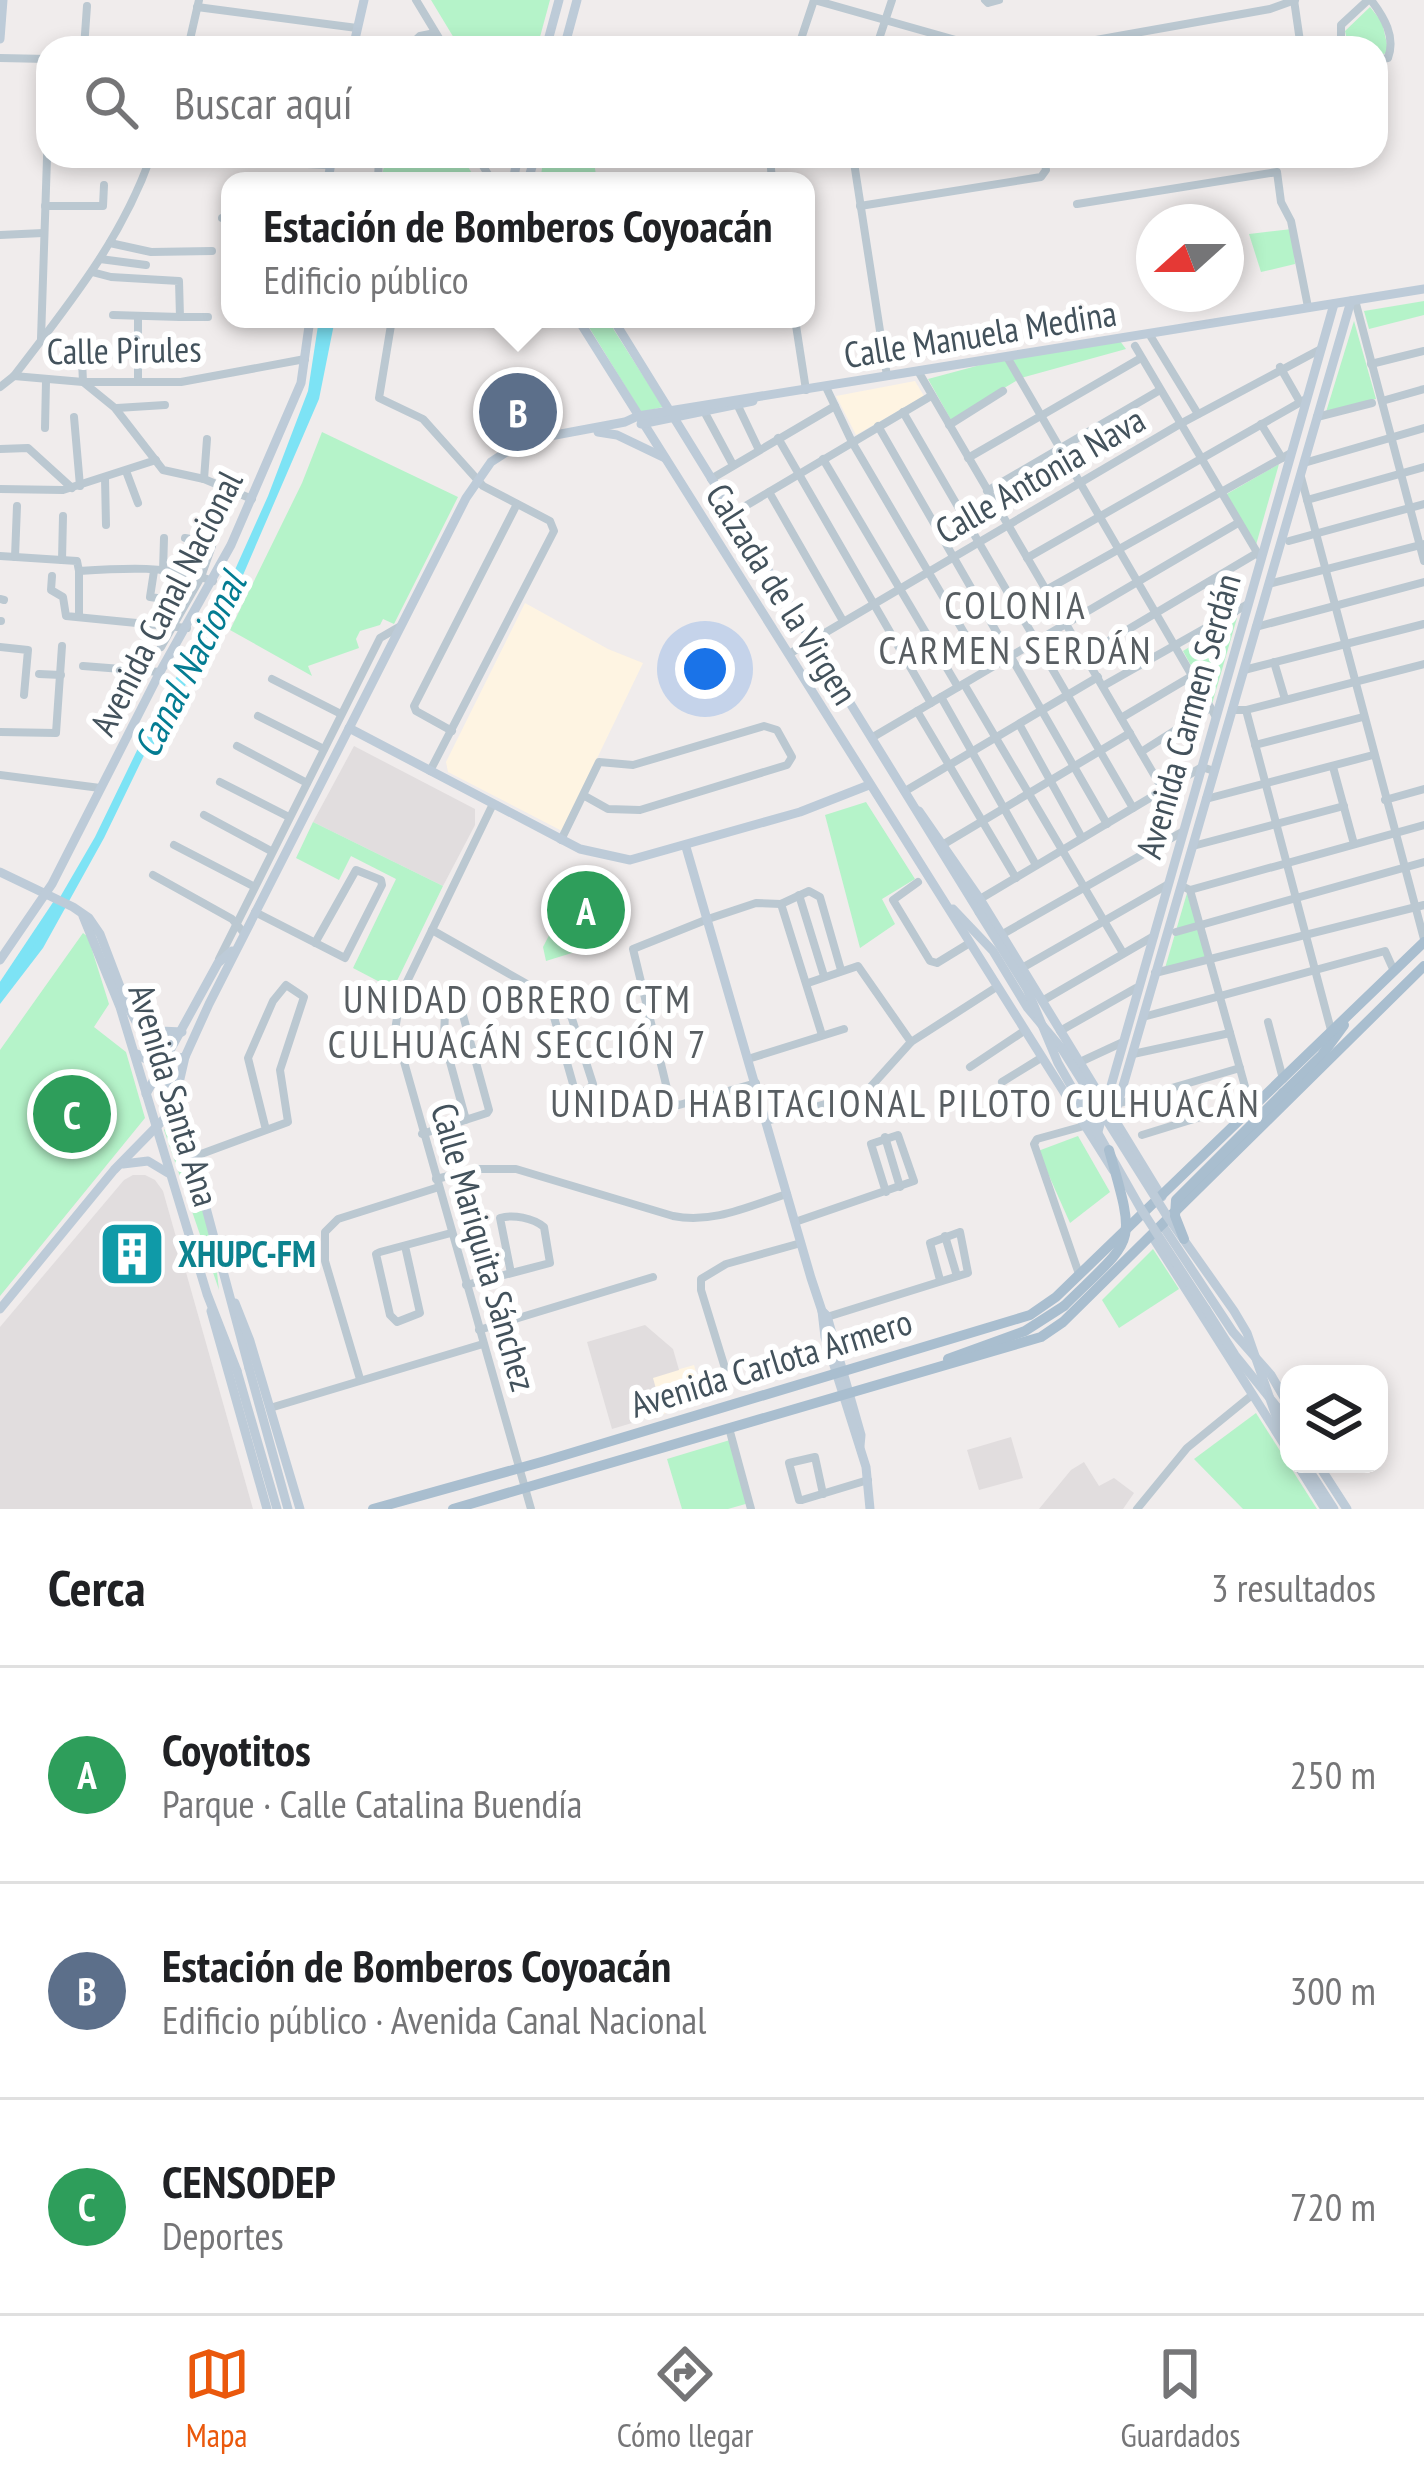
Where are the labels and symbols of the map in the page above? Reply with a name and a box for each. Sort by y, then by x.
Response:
north arrow [1136,204,1244,312]
street label: Calle Manuela Medina [840,289,1119,378]
street label: Calle Pirules [46,325,202,374]
pin: B [479,367,557,457]
street label: Calle Antonia Nava [926,396,1153,554]
street label: Avenida Canal Nacional [81,463,251,743]
street label: Calzada de la Virgen [696,474,869,713]
water label: Canal Nacional [123,565,255,765]
street label: Avenida Carmen Serdán [1124,568,1251,864]
district label: COLONIA CARMEN SERDÁN [878,579,1154,675]
your location [675,639,735,699]
pin: A [547,865,625,955]
district label: UNIDAD OBRERO CTM CULHUACÁN SECCIÓN 7 [328,973,708,1069]
street label: Avenida Santa Ana [118,978,231,1212]
pin: C [33,1069,111,1159]
district label: UNIDAD HABITACIONAL PILOTO CULHUACÁN [550,1077,1262,1128]
street label: Calle Mariquita Sánchez [421,1097,548,1396]
building icon: XHUPC-FM [97,1219,167,1289]
place label: XHUPC-FM [178,1230,316,1277]
street label: Avenida Carlota Armero [624,1297,917,1428]

